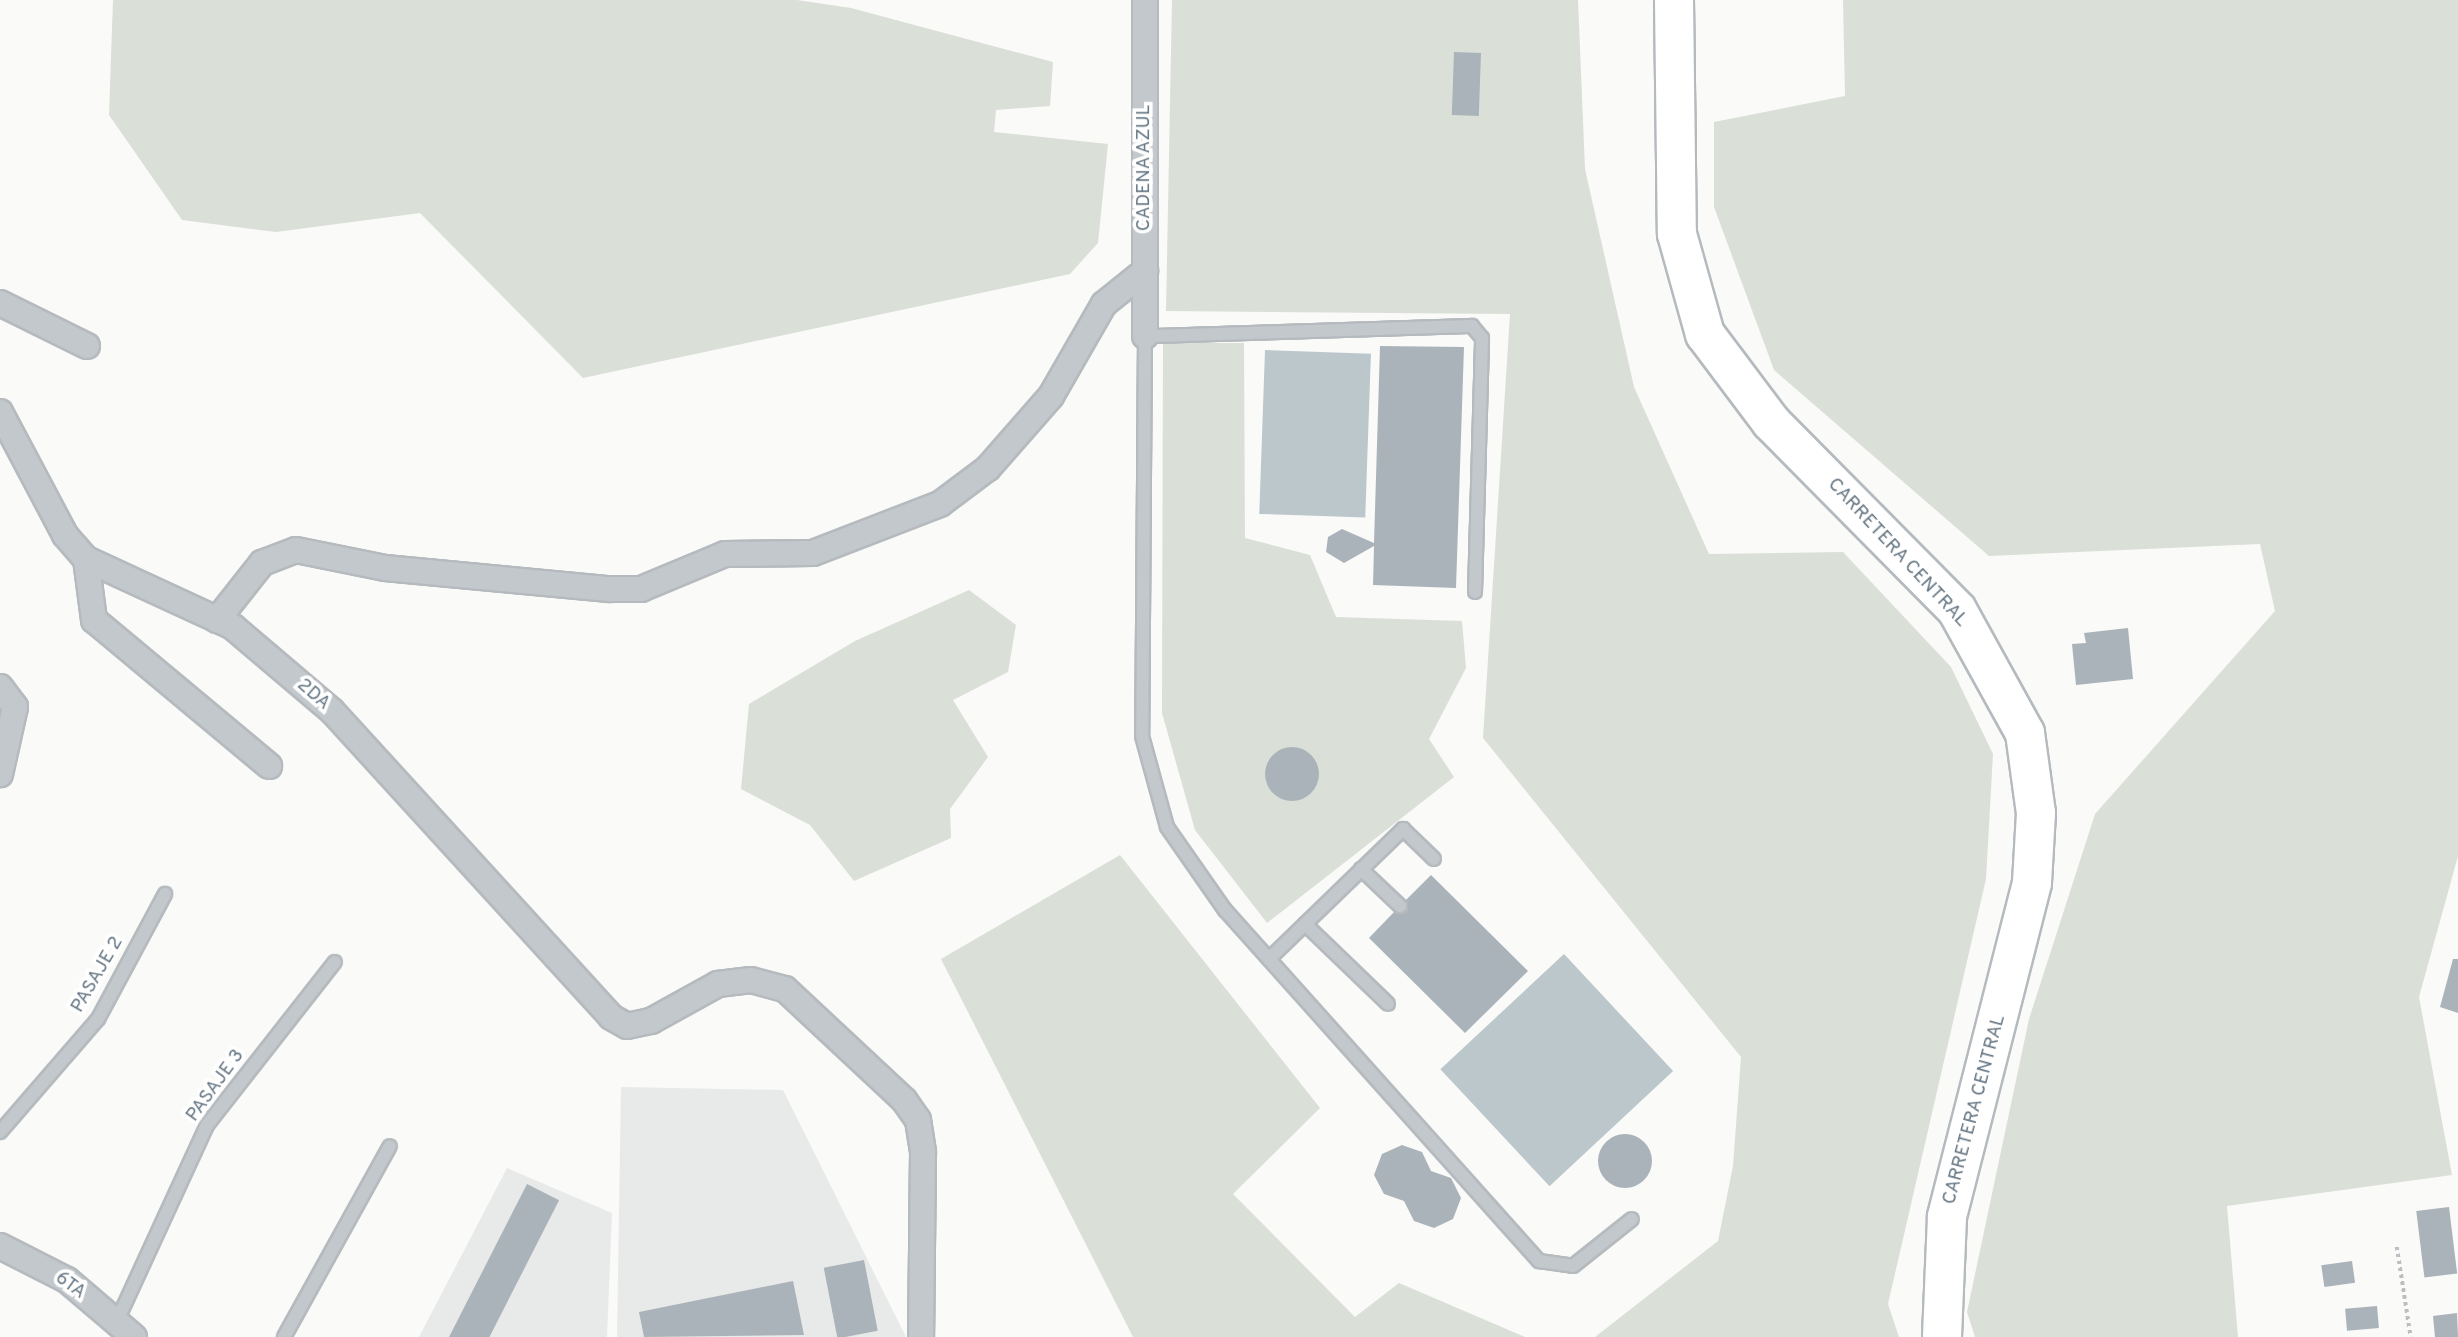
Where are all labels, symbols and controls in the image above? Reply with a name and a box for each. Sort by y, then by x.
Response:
street label: CADENA AZUL [1134,104,1156,232]
street label: CARRETERA CENTRAL [1822,474,1972,632]
street label: 2DA [292,674,334,716]
street label: PASAJE 2 [67,933,129,1017]
street label: CARRETERA CENTRAL [1939,1012,2011,1208]
street label: PASAJE 3 [182,1045,250,1127]
street label: 6TA [50,1267,90,1305]

